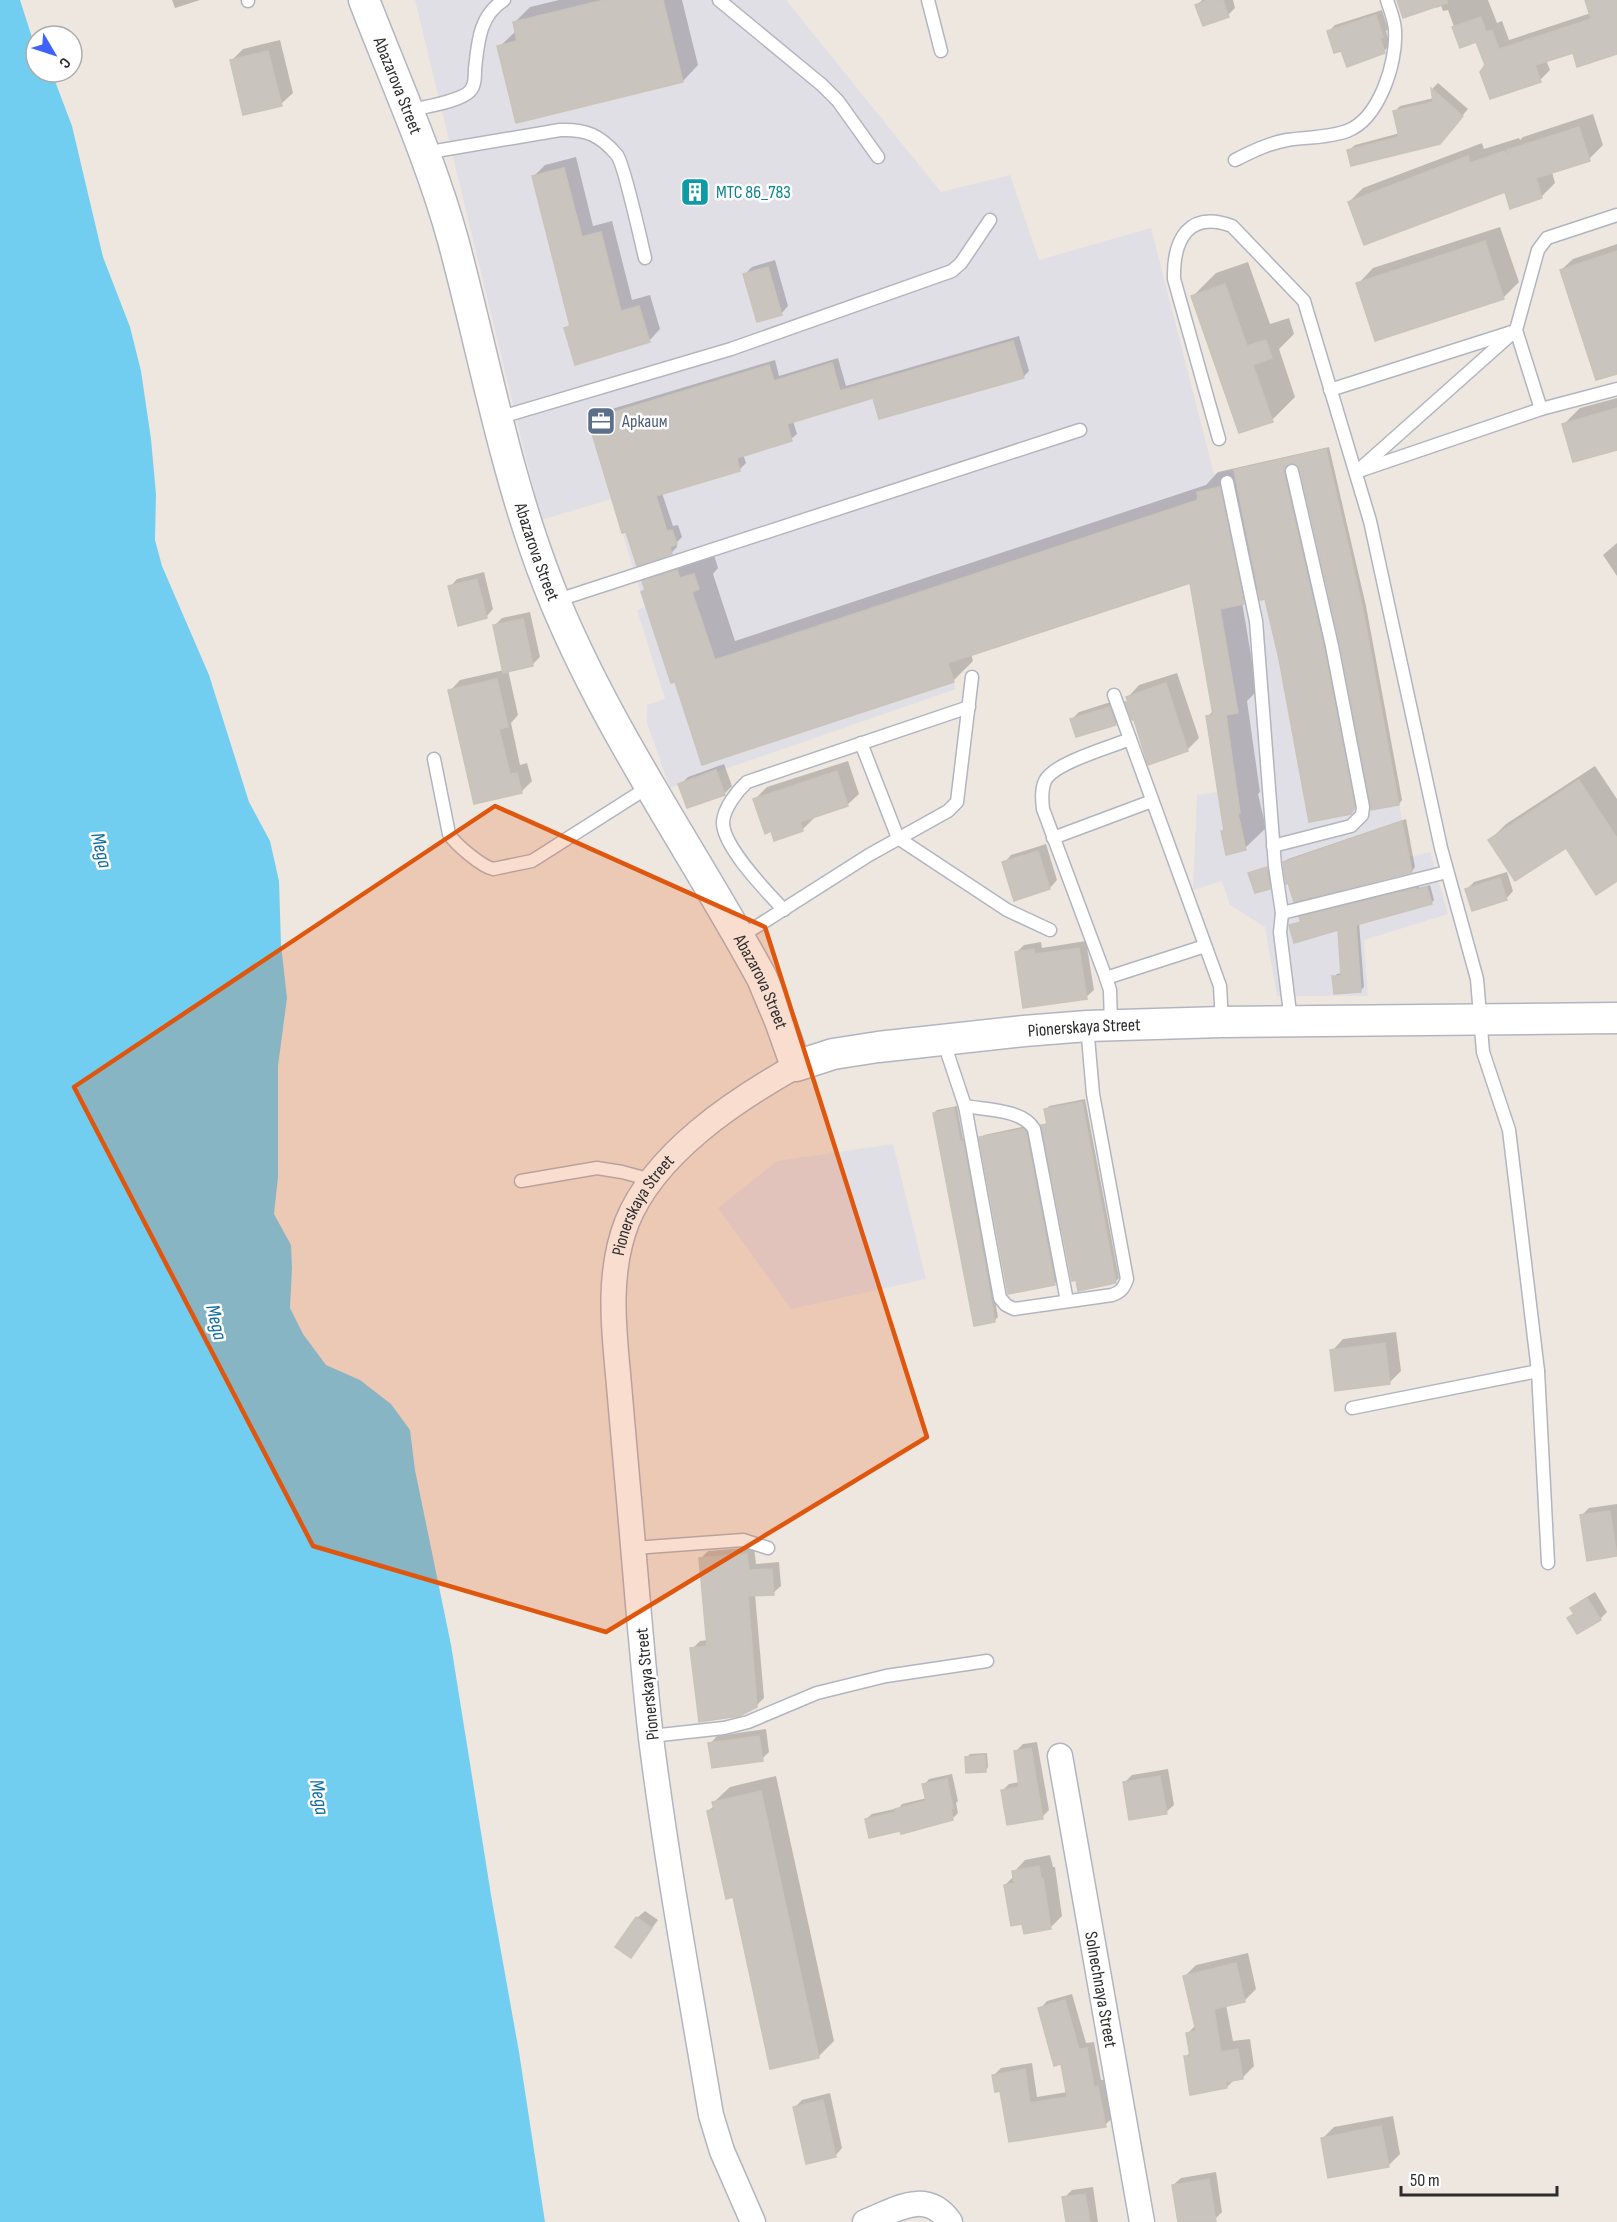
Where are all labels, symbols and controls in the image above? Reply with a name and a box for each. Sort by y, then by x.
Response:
north arrow [24,24,84,84]
street label: Abazarova Street [368,33,426,138]
text: С [55,53,74,72]
building icon: МТС 86_783 [679,176,711,208]
place label: МТС 86_783 [716,182,791,203]
office icon: Аркаим [585,405,617,437]
place label: Аркаим [621,411,667,432]
street label: Abazarova Street [509,499,564,604]
water label: Mega [85,830,117,870]
street label: Abazarova Street [728,930,792,1032]
street label: Pionerskaya Street [1027,1014,1141,1042]
street label: Pionerskaya Street [608,1150,679,1258]
water label: Mega [200,1302,232,1342]
street label: Pionerskaya Street [631,1626,664,1741]
water label: Mega [304,1778,334,1817]
street label: Solnechnaya Street [1080,1930,1121,2050]
scale bar [1401,2159,1557,2197]
text: 50 m [1410,2170,1440,2191]

